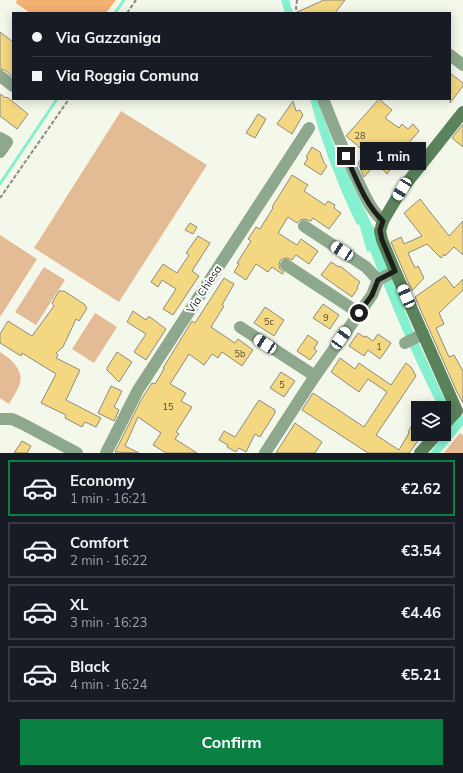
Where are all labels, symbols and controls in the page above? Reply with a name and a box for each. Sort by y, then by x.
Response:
text: Via Gazzaniga [56,28,161,47]
text: Via Roggia Comuna [56,66,199,85]
house number: 28 [355,130,365,141]
callout: 1 min [360,142,426,170]
route end [337,147,355,165]
text: 1 min [376,148,410,164]
car [391,176,413,202]
car [329,239,355,263]
street label: Via Chiesa [183,262,225,316]
car [396,283,416,309]
route start [350,304,368,322]
house number: 9 [323,312,329,323]
house number: 5c [264,316,274,327]
car [329,325,353,351]
car [252,332,278,356]
house number: 1 [376,341,382,352]
house number: 5b [235,348,245,359]
house number: 5 [279,379,285,390]
house number: 15 [163,401,174,412]
map controls [411,401,451,441]
button: layers [411,401,451,441]
icon: car [22,470,58,506]
text: Economy [70,471,135,490]
text: €2.62 [401,479,441,498]
text: 1 min · 16:21 [70,490,147,506]
icon: car [22,532,58,568]
text: Comfort [70,533,128,552]
text: €3.54 [401,541,441,560]
text: 2 min · 16:22 [70,552,147,568]
icon: car [22,594,58,630]
text: XL [70,595,88,614]
text: €4.46 [401,603,441,622]
text: 3 min · 16:23 [70,614,147,630]
icon: car [22,656,58,692]
text: Black [70,657,109,676]
text: €5.21 [401,665,441,684]
text: 4 min · 16:24 [70,676,147,692]
button: Confirm [20,719,443,765]

